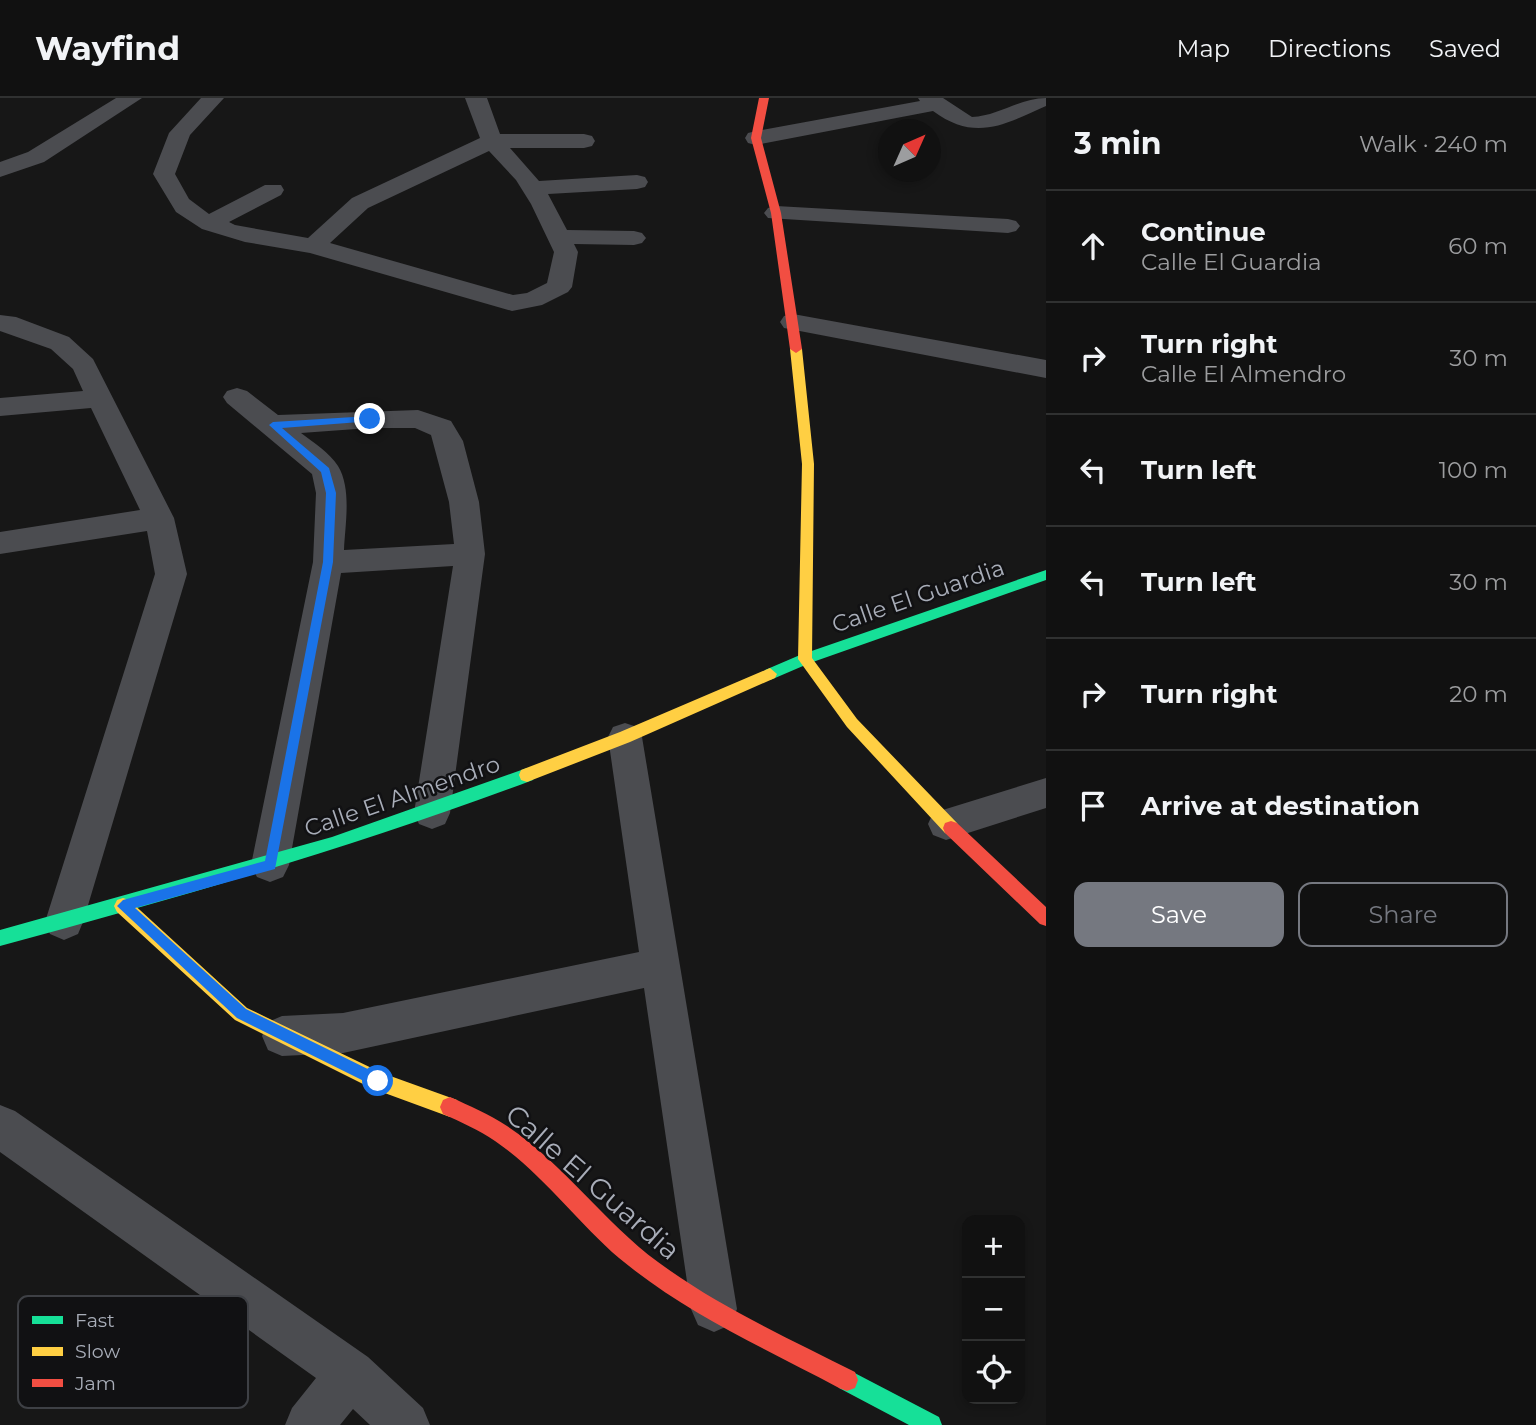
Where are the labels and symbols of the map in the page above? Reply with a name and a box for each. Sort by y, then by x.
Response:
north arrow [878,119,941,182]
route end [354,403,385,434]
street label: Calle El Guardia [828,553,1008,639]
street label: Calle El Almendro [300,749,504,843]
route start [362,1065,393,1096]
street label: Calle El Guardia [499,1097,687,1267]
legend [18,1296,248,1408]
text: Fast [75,1309,115,1332]
text: Slow [75,1340,120,1363]
text: Jam [74,1372,116,1395]

